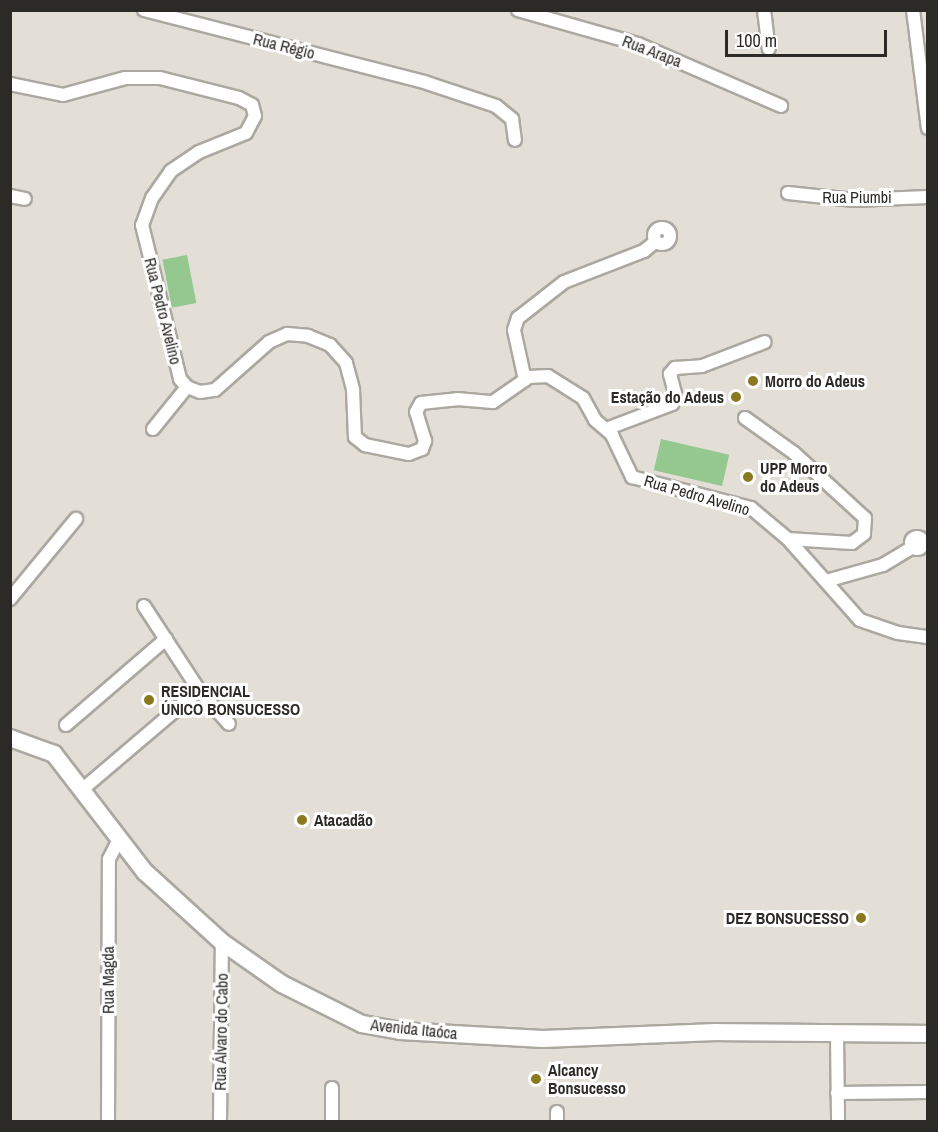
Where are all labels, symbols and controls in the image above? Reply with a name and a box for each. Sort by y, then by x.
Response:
scale bar [728,18,890,56]
text: 100 m [736,28,777,53]
street label: Rua Régio [251,29,317,63]
street label: Rua Arapa [619,31,685,71]
street label: Rua Piumbi [822,187,892,207]
street label: Rua Pedro Avelino [140,255,186,367]
place label: Morro do Adeus [765,371,866,391]
marker: Morro do Adeus [746,374,760,388]
place label: Estação do Adeus [610,387,724,407]
marker: Estação do Adeus [729,390,743,404]
place label: UPP Morro do Adeus [760,458,828,496]
marker: UPP Morro do Adeus [741,470,755,484]
street label: Rua Pedro Avelino [642,471,752,519]
place label: RESIDENCIAL ÚNICO BONSUCESSO [161,681,300,719]
marker: RESIDENCIAL ÚNICO BONSUCESSO [142,693,156,707]
place label: Atacadão [314,810,373,830]
marker: Atacadão [295,813,309,827]
place label: DEZ BONSUCESSO [726,908,849,928]
marker: DEZ BONSUCESSO [854,911,868,925]
street label: Rua Magda [98,946,118,1014]
street label: Rua Álvaro do Cabo [210,973,232,1091]
street label: Avenida Itaóca [370,1015,458,1043]
place label: Alcancy Bonsucesso [548,1060,626,1098]
marker: Alcancy Bonsucesso [529,1072,543,1086]

